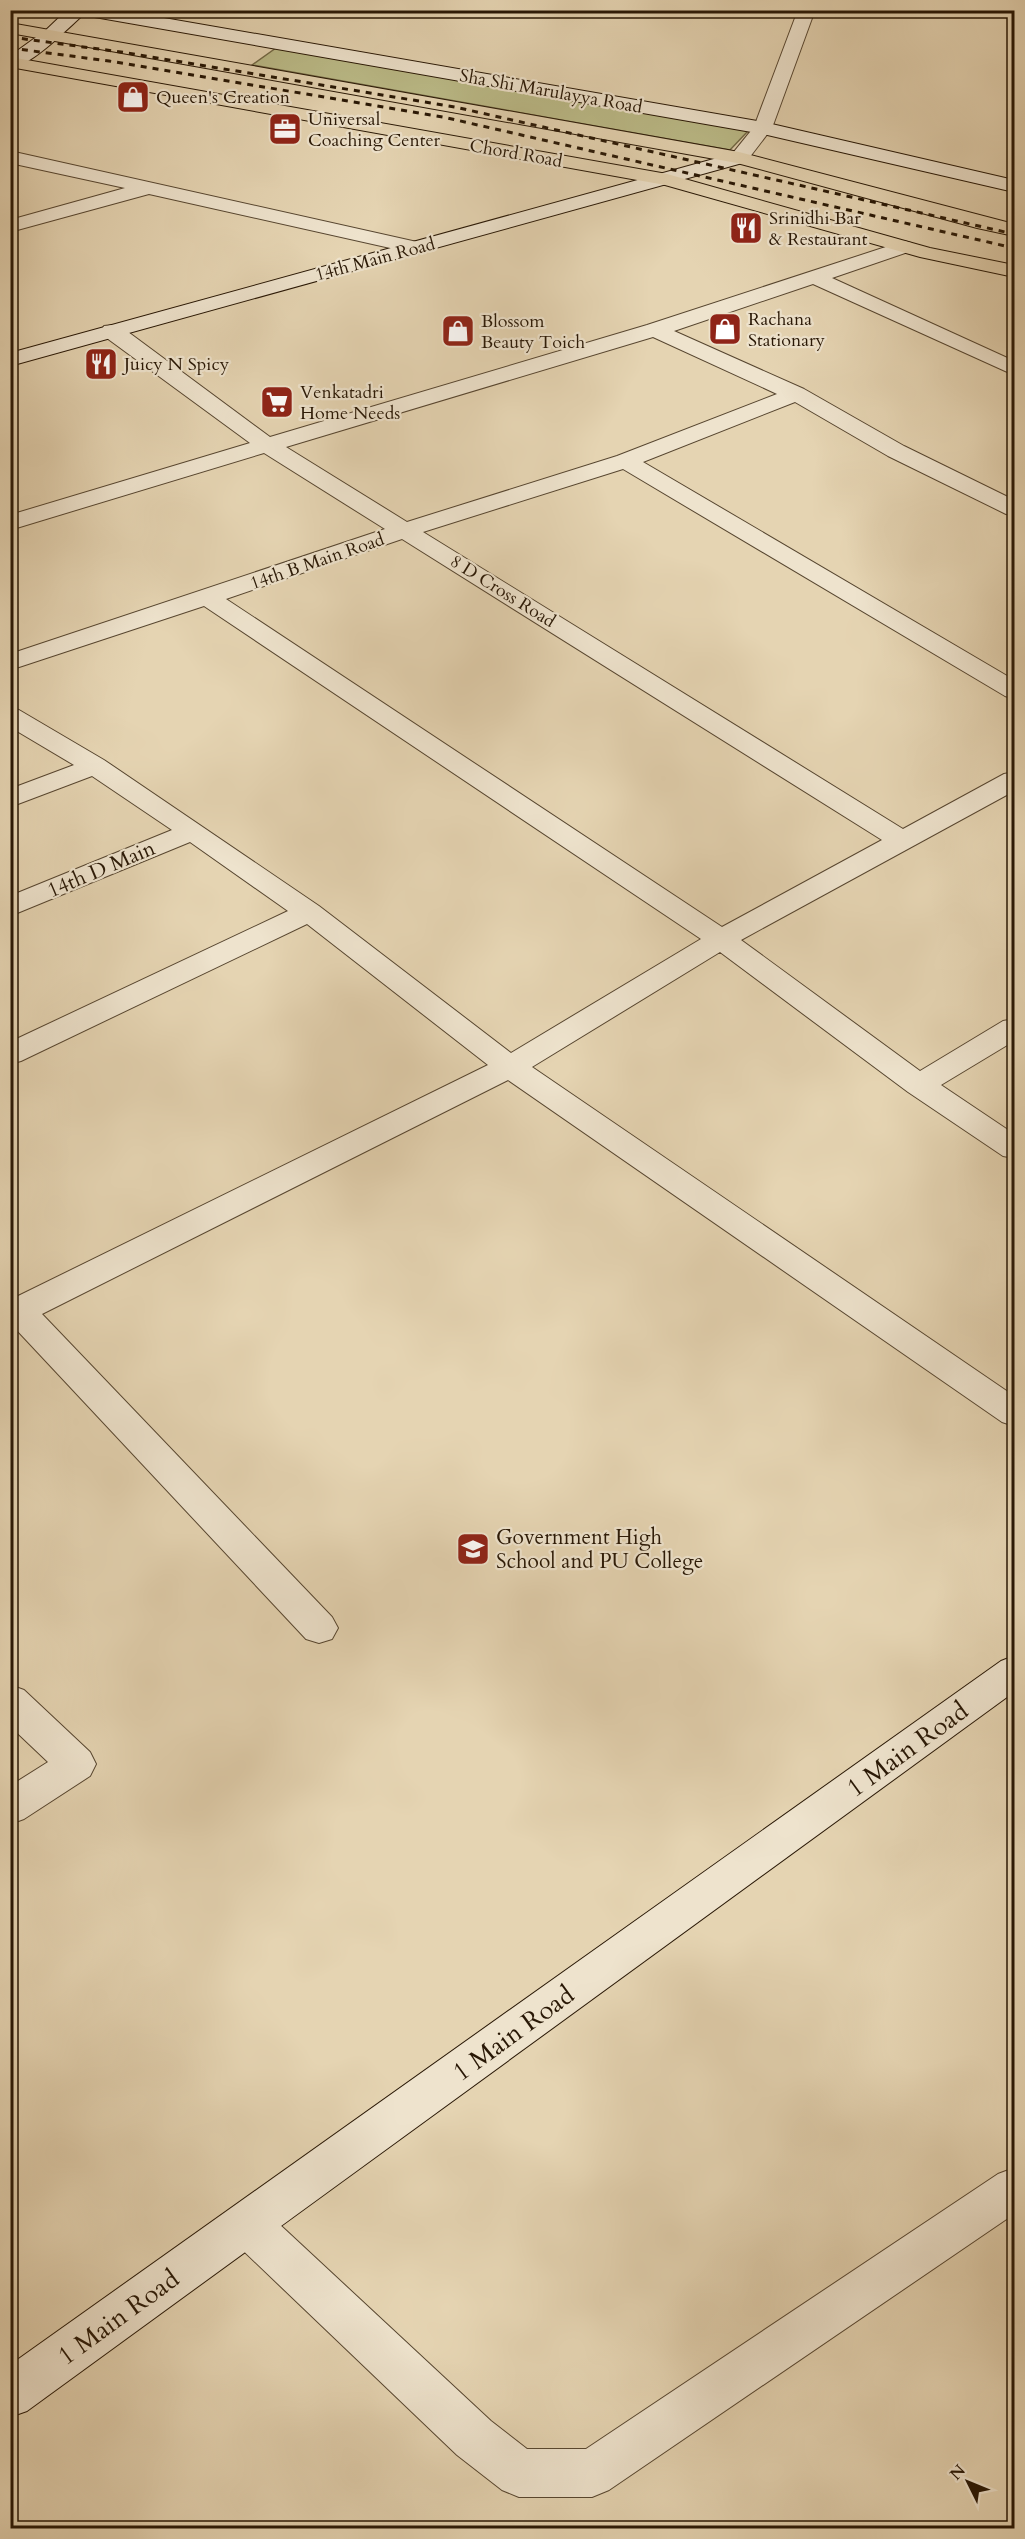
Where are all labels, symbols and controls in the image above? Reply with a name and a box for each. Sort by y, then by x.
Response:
street label: Sha Shi Marulayya Road [458,63,645,120]
shop icon: Queen's Creation [115,79,151,115]
place label: Queen's Creation [156,85,291,110]
place label: Universal Coaching Center [308,107,441,153]
office icon: Universal Coaching Center [267,111,303,147]
street label: Chord Road [467,133,565,174]
place label: Srinidhi Bar & Restaurant [769,206,868,252]
restaurant icon: Srinidhi Bar & Restaurant [728,210,764,246]
street label: 14th Main Road [312,231,438,288]
place label: Rachana Stationary [748,307,826,353]
place label: Blossom Beauty Toich [481,309,585,355]
shop icon: Rachana Stationary [707,311,743,347]
shop icon: Blossom Beauty Toich [440,313,476,349]
restaurant icon: Juicy N Spicy [83,346,119,382]
place label: Juicy N Spicy [121,352,230,377]
place label: Venkatadri Home Needs [300,380,400,426]
supermarket icon: Venkatadri Home Needs [259,384,295,420]
street label: 14th B Main Road [247,527,388,596]
street label: 8 D Cross Road [445,549,561,634]
street label: 14th D Main [43,834,160,905]
place label: Government High School and PU College [496,1523,703,1576]
school or university icon: Government High School and PU College [455,1531,491,1567]
street label: 1 Main Road [839,1693,975,1805]
street label: 1 Main Road [445,1977,581,2089]
street label: 1 Main Road [50,2261,186,2373]
north arrow [938,2452,998,2512]
text: N [945,2460,971,2485]

